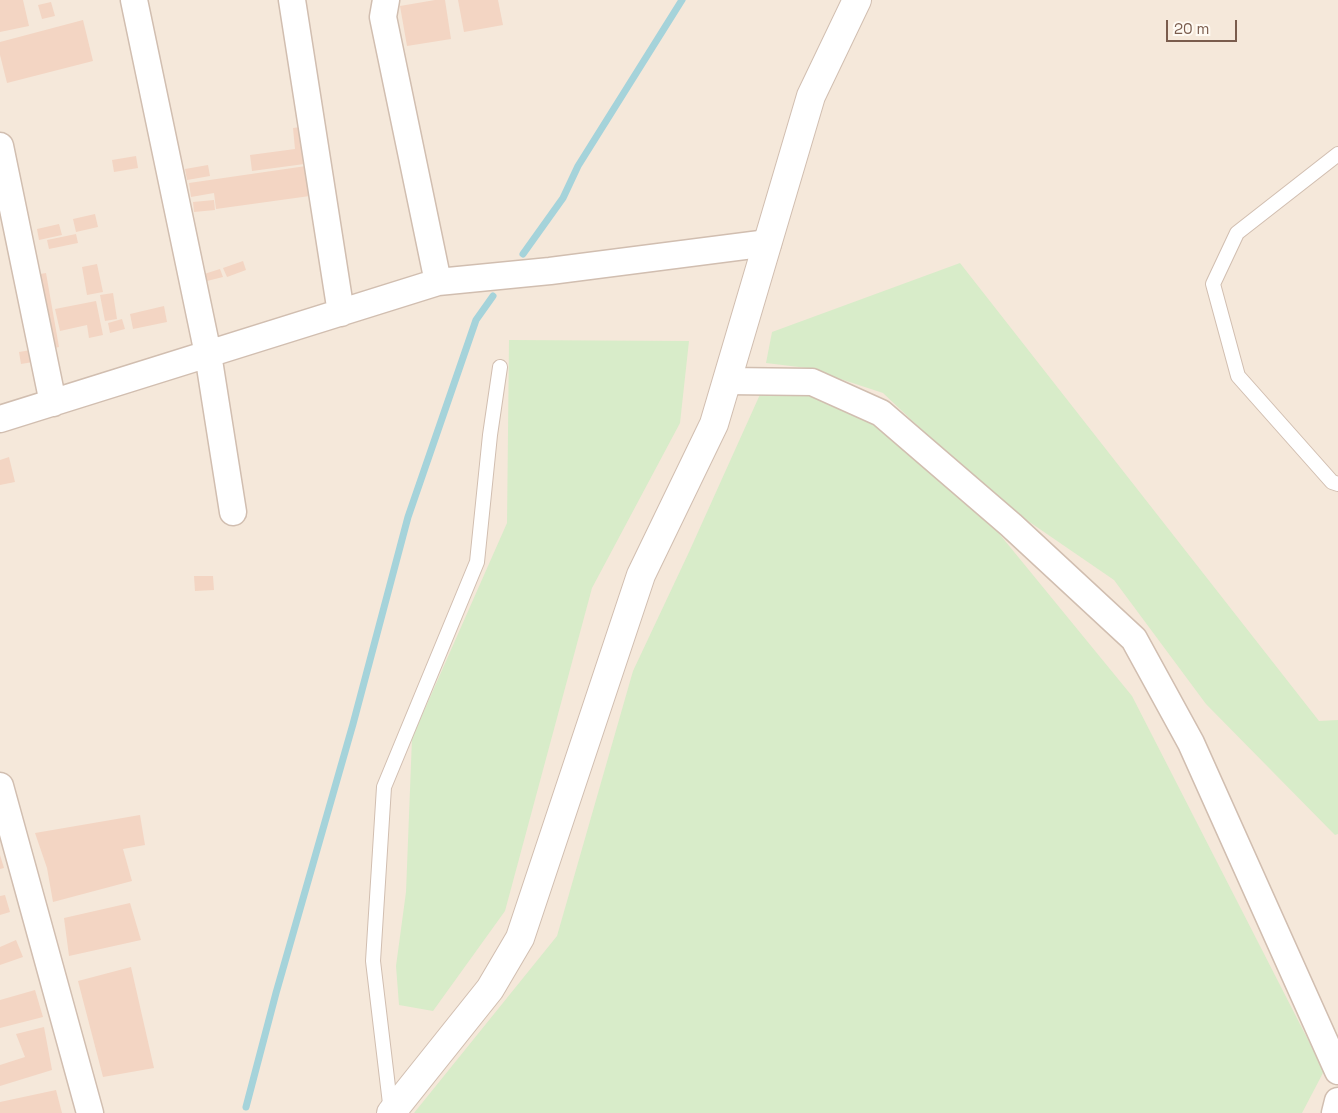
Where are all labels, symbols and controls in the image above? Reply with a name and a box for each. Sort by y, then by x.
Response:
scale bar [1168,10,1239,42]
text: 20 m [1174,19,1209,38]

